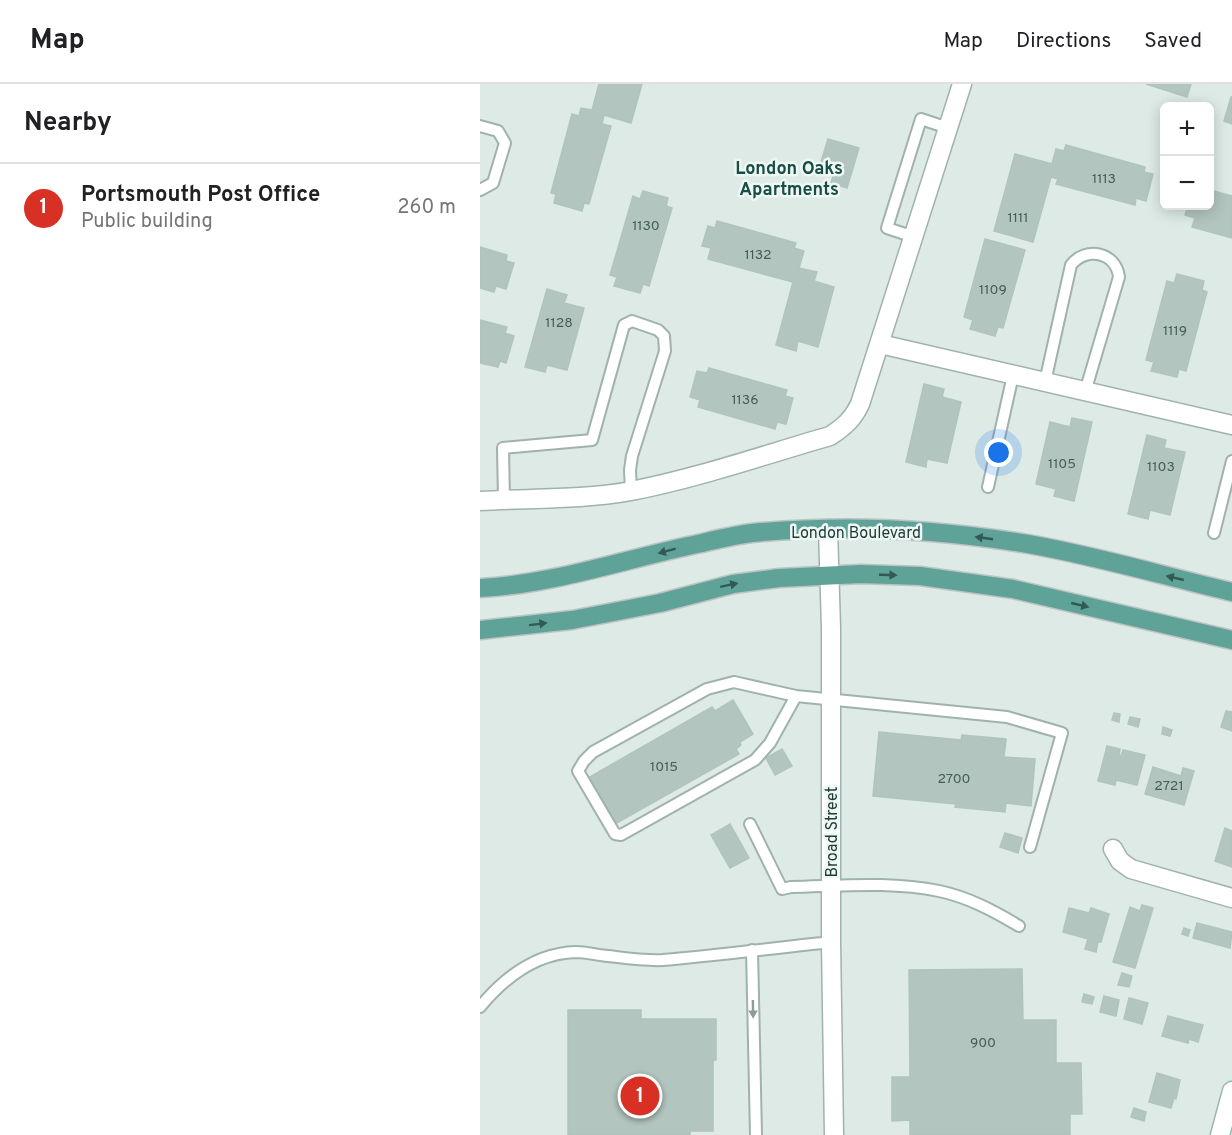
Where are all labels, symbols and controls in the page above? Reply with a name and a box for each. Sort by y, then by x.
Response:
text: Map [30,23,85,59]
text: Map [943,28,983,55]
text: Directions [1016,28,1111,55]
text: Saved [1144,28,1202,55]
map controls [1160,102,1214,210]
button: + [1160,102,1214,156]
text: Nearby [24,107,112,140]
button: − [1160,156,1214,210]
district label: London Oaks Apartments [735,158,843,202]
house number: 1113 [1092,171,1116,188]
text: Portsmouth Post Office [81,182,320,209]
text: 1 [40,195,48,221]
text: 260 m [397,195,456,221]
text: Public building [81,209,213,235]
house number: 1111 [1008,210,1028,227]
house number: 1130 [632,218,660,235]
house number: 1132 [744,247,772,264]
house number: 1109 [979,282,1007,299]
house number: 1128 [545,315,573,332]
house number: 1119 [1163,323,1187,340]
house number: 1136 [731,392,759,409]
your location [984,438,1013,467]
house number: 1105 [1048,456,1076,473]
house number: 1103 [1147,459,1175,476]
street label: London Boulevard [791,524,921,544]
one-way arrow [975,534,994,543]
one-way arrow [657,546,676,556]
one-way arrow [878,571,897,580]
one-way arrow [1166,573,1184,583]
one-way arrow [720,580,739,589]
one-way arrow [1071,601,1090,610]
one-way arrow [529,619,548,628]
house number: 1015 [650,759,678,776]
house number: 2700 [937,771,971,788]
house number: 2721 [1154,778,1184,795]
street label: Broad Street [823,787,843,877]
one-way arrow [748,999,758,1018]
house number: 900 [970,1035,996,1052]
pin: 1 [620,1074,660,1118]

